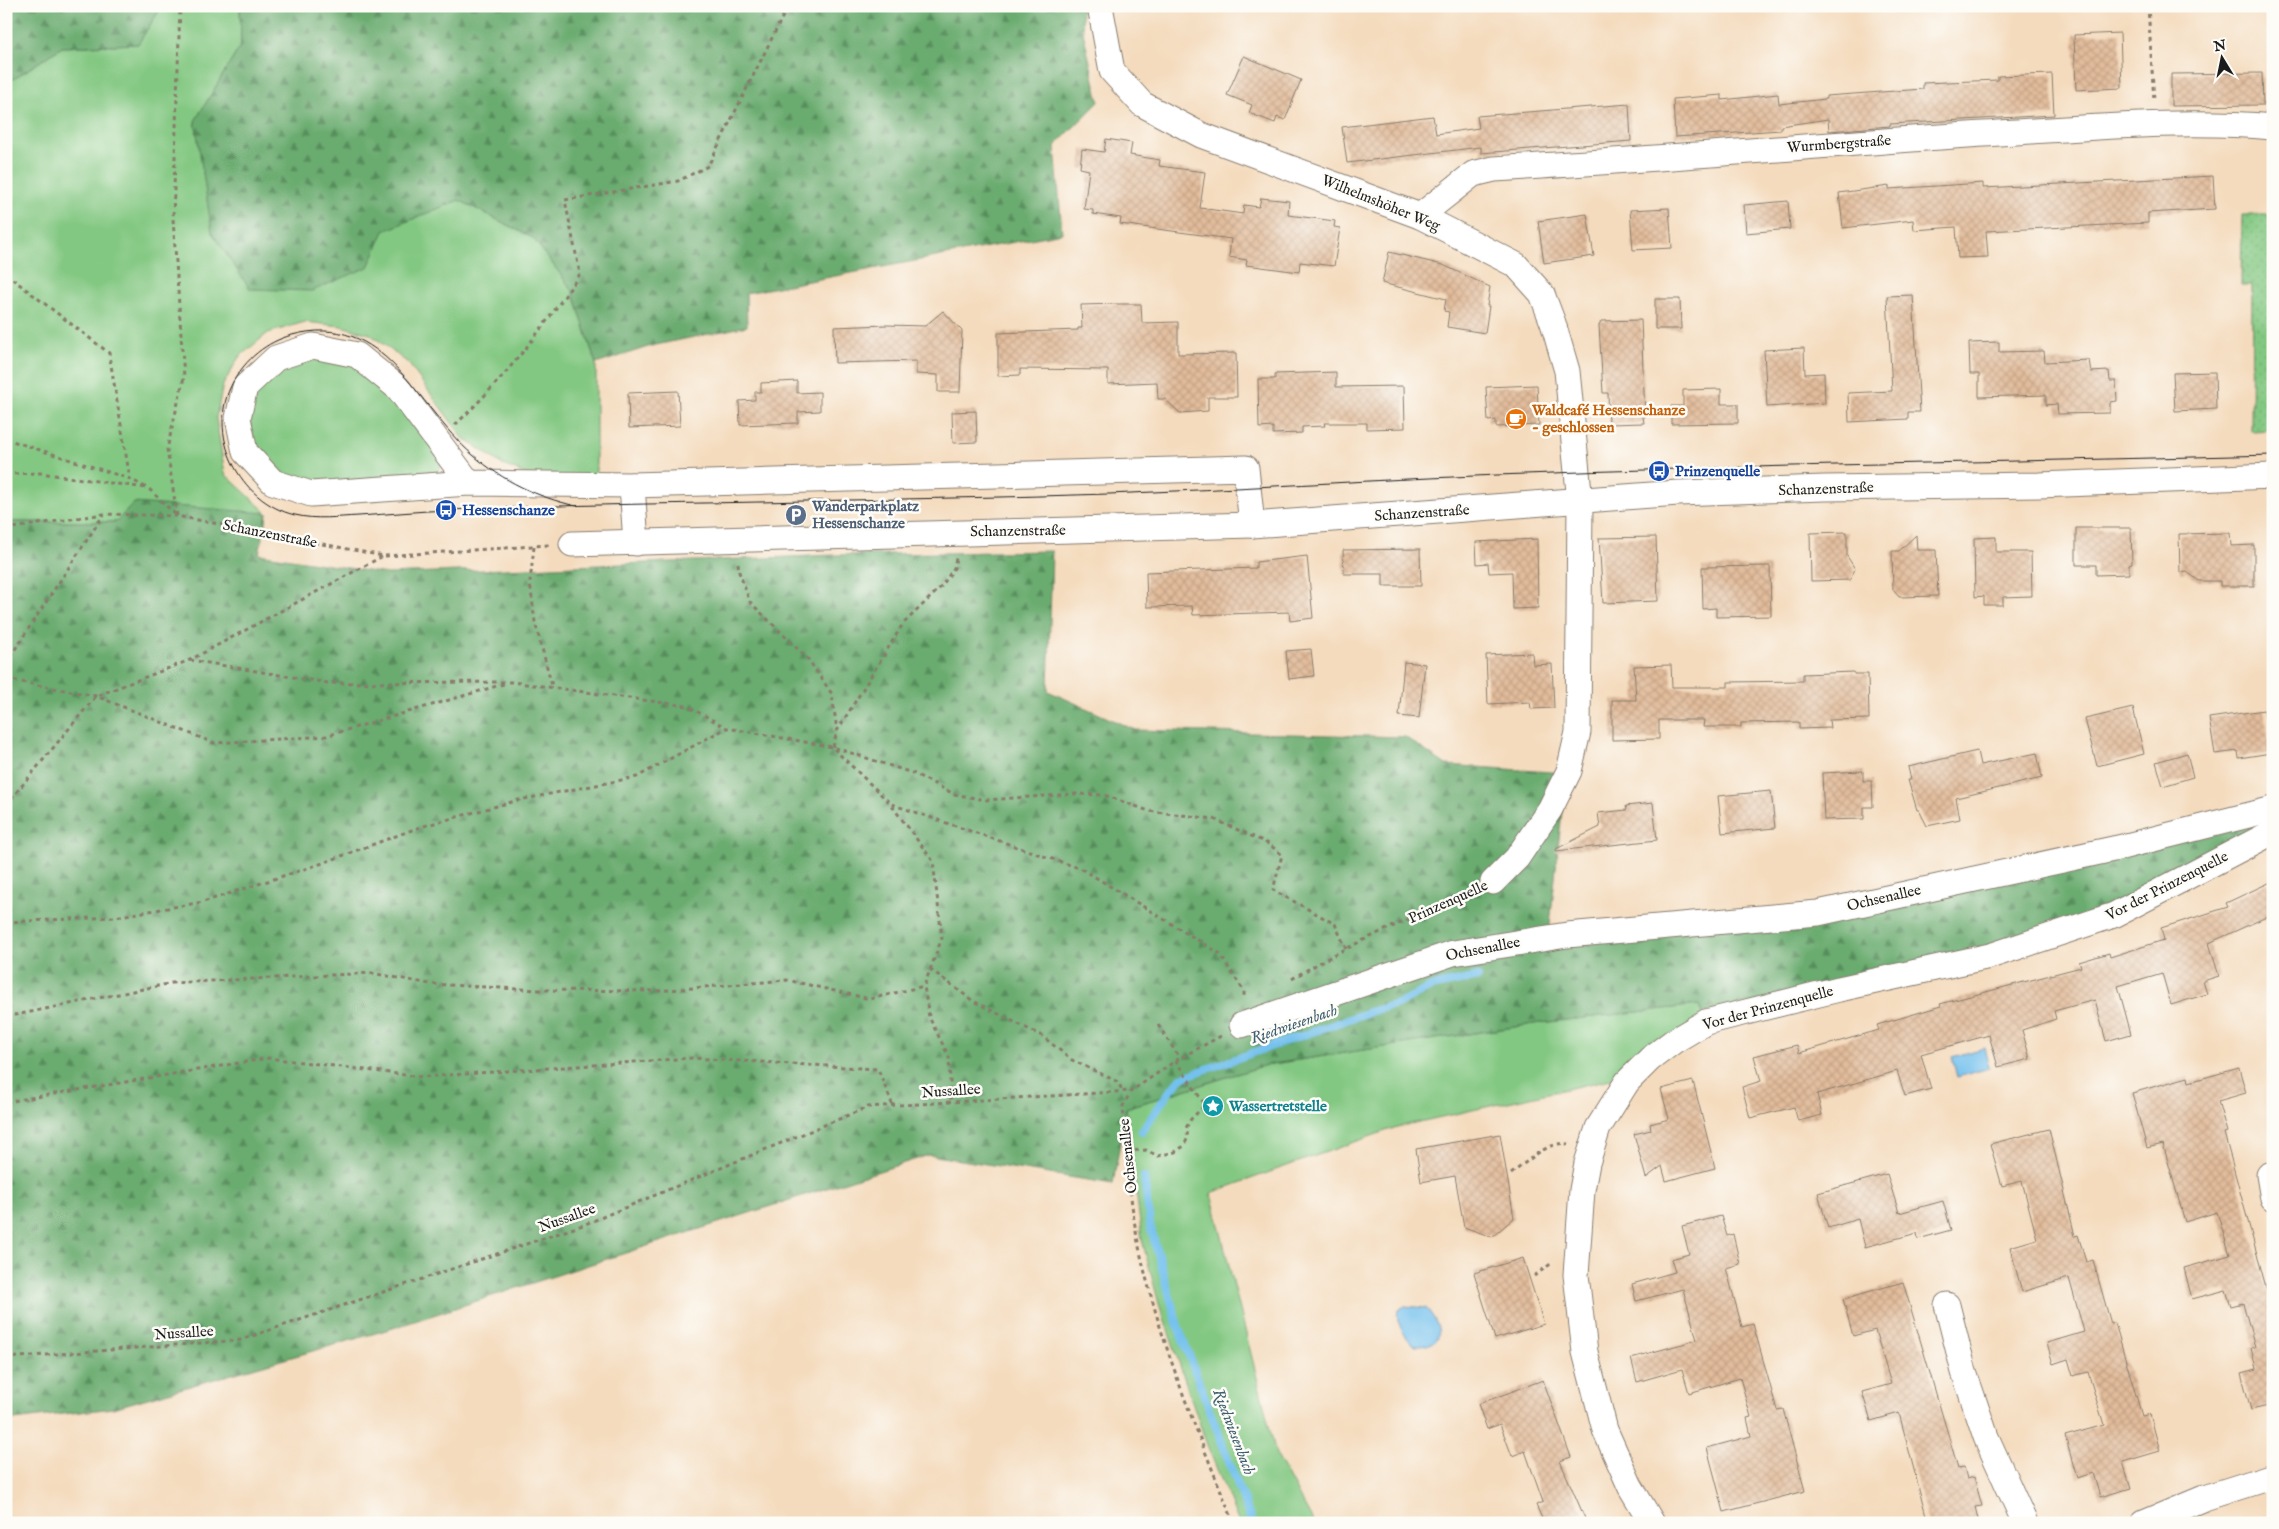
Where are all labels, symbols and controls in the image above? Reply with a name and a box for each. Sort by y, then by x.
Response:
north arrow [2196,32,2246,82]
text: N [2211,36,2227,56]
street label: Wurmbergstraße [1786,131,1892,157]
street label: Wilhelmshöher Weg [1319,171,1444,236]
place label: Waldcafé Hessenschanze - geschlossen [1531,401,1685,437]
cafe icon: Waldcafé Hessenschanze - geschlossen [1504,407,1528,431]
bus stop icon: Prinzenquelle [1647,459,1671,483]
place label: Prinzenquelle [1675,462,1760,481]
street label: Schanzenstraße [1778,478,1874,500]
place label: Wanderparkplatz Hessenschanze [811,497,919,533]
bus stop icon: Hessenschanze [434,498,458,522]
street label: Schanzenstraße [1374,500,1470,526]
place label: Hessenschanze [462,501,555,520]
parking icon: Wanderparkplatz Hessenschanze [784,503,808,527]
street label: Schanzenstraße [221,516,319,552]
street label: Schanzenstraße [970,521,1066,541]
street label: Vor der Prinzenquelle [2102,847,2231,925]
street label: Prinzenquelle [1405,876,1491,928]
street label: Ochsenallee [1845,880,1923,916]
street label: Ochsenallee [1444,932,1522,966]
street label: Vor der Prinzenquelle [1700,981,1836,1035]
water label: Riedwiesenbach [1248,1001,1340,1049]
street label: Nussallee [921,1079,981,1103]
place icon: Wassertretstelle [1201,1094,1225,1118]
place label: Wassertretstelle [1228,1097,1327,1116]
street label: Ochsenallee [1115,1117,1141,1194]
street label: Nussallee [536,1199,598,1237]
street label: Nussallee [154,1321,214,1345]
water label: Riedwiesenbach [1207,1386,1259,1478]

